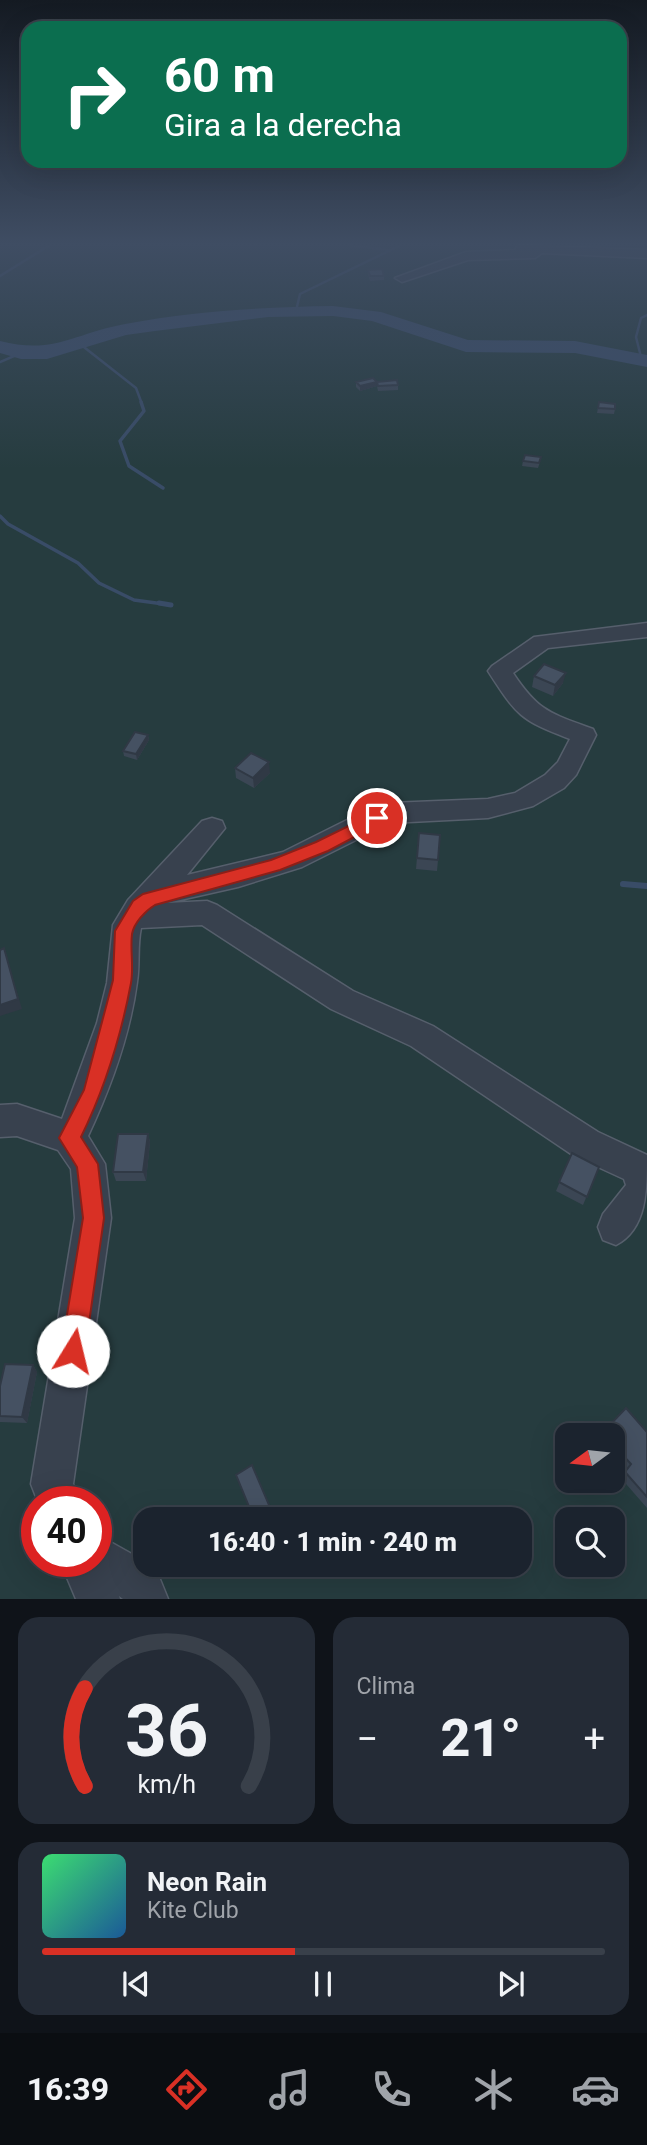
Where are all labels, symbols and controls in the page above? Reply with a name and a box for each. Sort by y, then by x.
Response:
text: 60 m [164,47,275,104]
icon: right [49,49,140,140]
text: Gira a la derecha [164,106,402,144]
pin [347,788,407,848]
icon: arrive [358,799,396,837]
position arrow [36,1314,110,1388]
north arrow [555,1423,625,1493]
map controls [555,1423,625,1577]
speed limit sign: 40 [21,1486,112,1577]
button: search [555,1507,625,1577]
text: 16:40 · 1 min · 240 m [208,1527,457,1557]
text: Clima [357,1673,415,1700]
text: 36 [124,1689,208,1775]
text: 21° [441,1708,521,1769]
text: − [357,1717,378,1761]
text: + [583,1717,605,1761]
text: km/h [137,1770,196,1799]
text: Neon Rain [147,1867,267,1897]
text: Kite Club [147,1897,239,1924]
icon: previous [117,1965,155,2003]
icon: pause [304,1965,342,2003]
icon: next [492,1965,530,2003]
icon: directions [162,2065,211,2114]
icon: music [265,2065,314,2114]
icon: phone [367,2065,416,2114]
icon: climate [469,2065,518,2114]
icon: car [571,2065,620,2114]
text: 16:39 [27,2070,109,2108]

